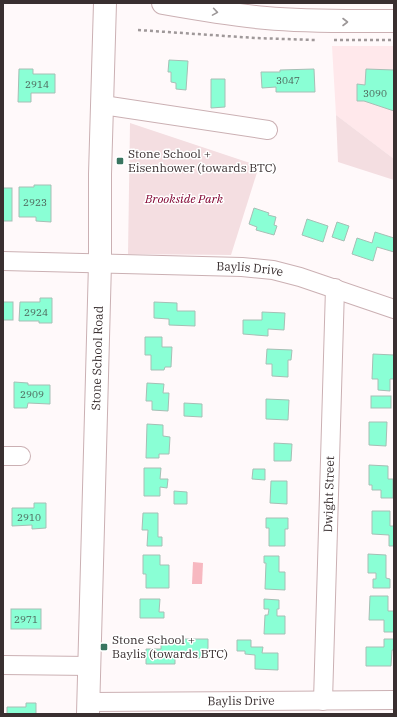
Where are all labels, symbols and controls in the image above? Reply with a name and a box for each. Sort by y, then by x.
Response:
one-way arrow [212,7,219,16]
one-way arrow [342,17,348,26]
house number: 3047 [276,74,300,87]
house number: 2914 [25,78,49,91]
house number: 3090 [363,87,387,100]
place label: Stone School + Eisenhower (towards BTC) [128,146,277,175]
marker: Stone School + Eisenhower (towards BTC) [115,156,125,166]
park label: Brookside Park [144,191,224,206]
house number: 2923 [23,196,47,209]
street label: Baylis Drive [216,258,285,279]
house number: 2924 [24,306,48,319]
street label: Stone School Road [88,306,106,411]
house number: 2909 [20,388,44,401]
street label: Dwight Street [320,456,337,532]
house number: 2910 [17,511,41,524]
house number: 2971 [14,613,38,626]
place label: Stone School + Baylis (towards BTC) [112,632,228,661]
marker: Stone School + Baylis (towards BTC) [99,642,109,652]
street label: Baylis Drive [207,693,275,708]

